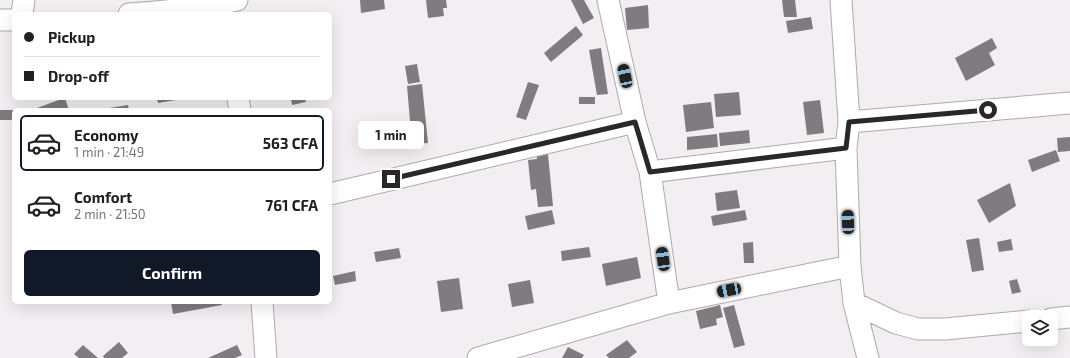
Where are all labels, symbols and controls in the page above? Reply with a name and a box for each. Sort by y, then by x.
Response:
text: Pickup [48,28,95,46]
car [617,63,633,89]
text: Drop-off [48,67,109,85]
route start [979,101,997,119]
callout: 1 min [358,121,424,149]
icon: car [26,125,62,161]
text: Economy [74,126,139,144]
text: 1 min [375,127,407,143]
text: 563 CFA [263,134,318,152]
text: 1 min · 21:49 [74,144,144,160]
route end [382,170,400,188]
icon: car [26,187,62,223]
text: Comfort [74,188,132,206]
text: 761 CFA [265,196,318,214]
text: 2 min · 21:50 [74,206,146,222]
car [842,210,854,234]
car [655,246,671,272]
button: Confirm [24,250,320,296]
car [716,282,742,298]
map controls [1022,310,1058,346]
button: layers [1022,310,1058,346]

